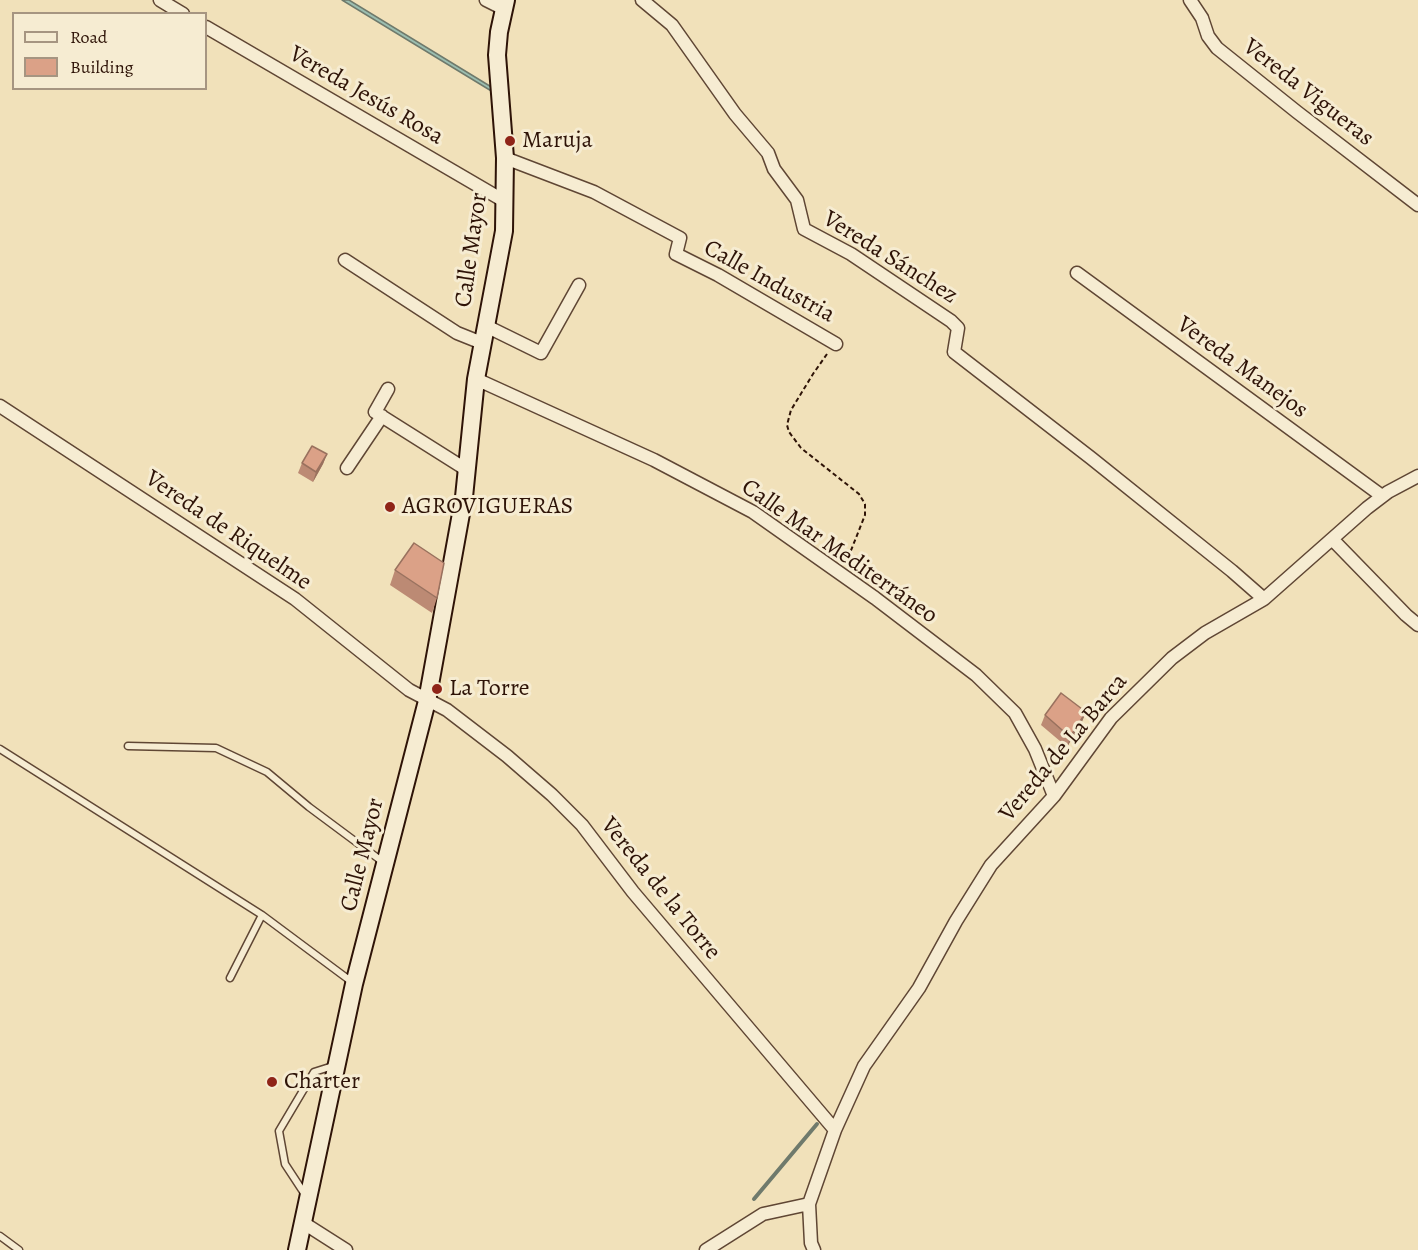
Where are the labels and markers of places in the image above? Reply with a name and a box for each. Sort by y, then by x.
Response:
place label: Maruja [522,127,593,155]
marker: Maruja [503,134,517,148]
place label: AGROVIGUERAS [402,493,573,521]
marker: AGROVIGUERAS [383,500,397,514]
place label: La Torre [449,675,530,703]
marker: La Torre [430,682,444,696]
place label: Charter [284,1068,360,1096]
marker: Charter [265,1075,279,1089]

